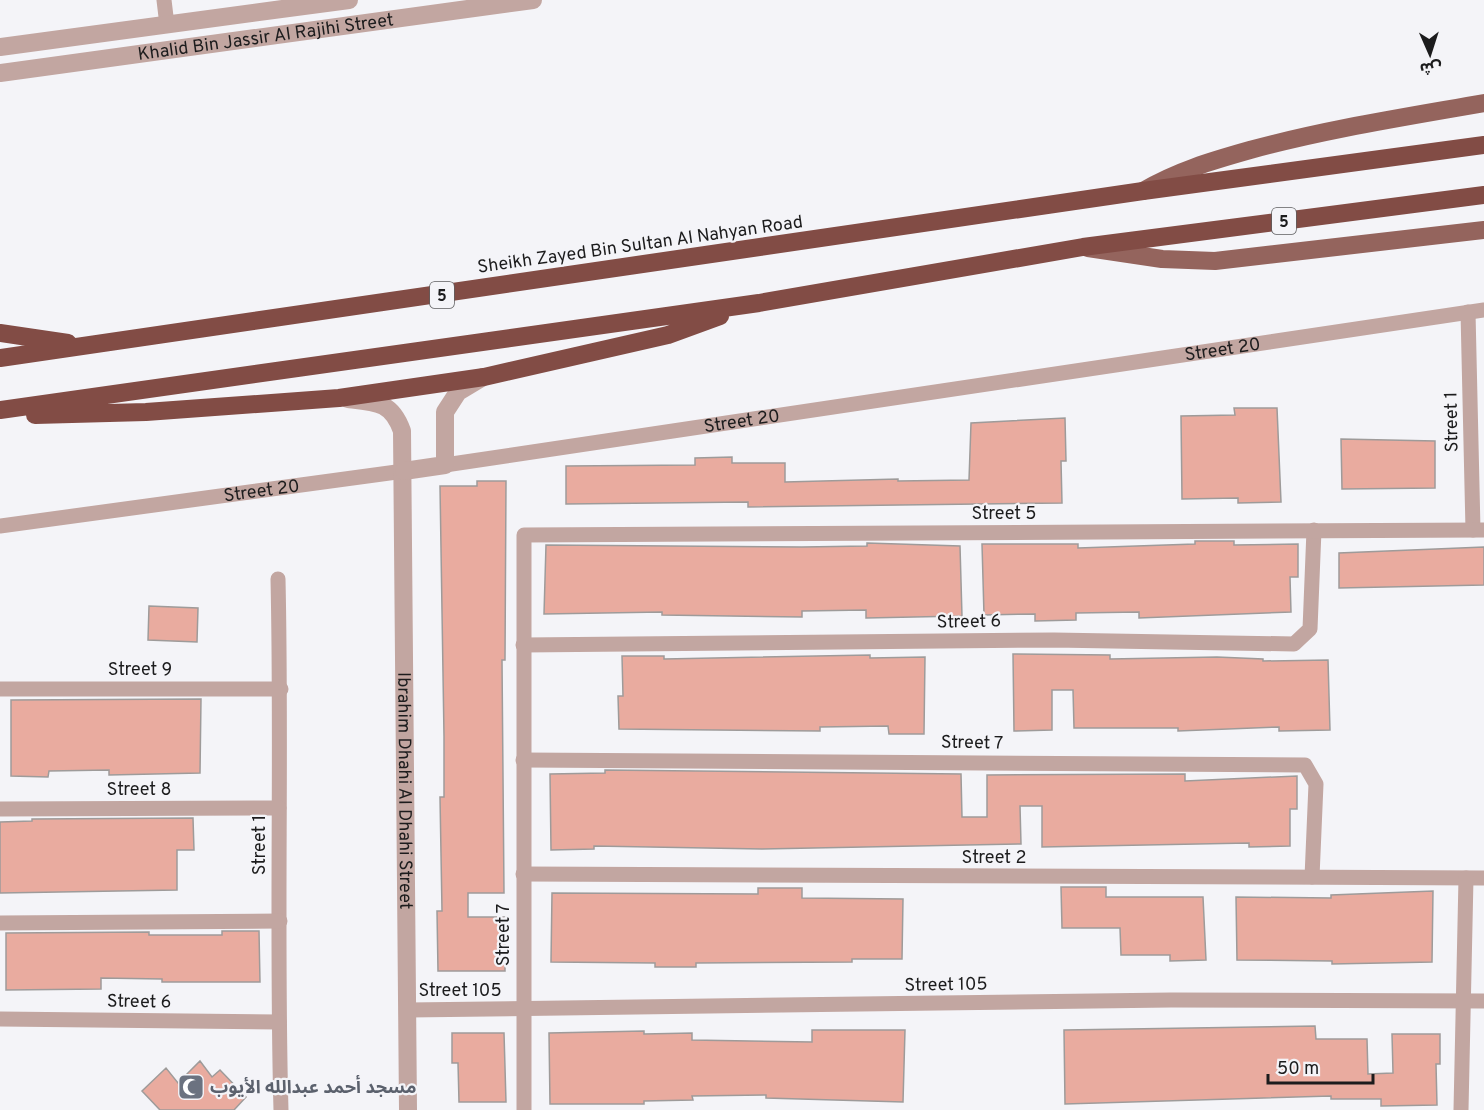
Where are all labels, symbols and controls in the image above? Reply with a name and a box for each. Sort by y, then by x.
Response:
street label: Khalid Bin Jassir Al Rajihi Street [136,9,395,67]
north arrow [1400,24,1460,84]
text: ش [1419,56,1442,78]
road number: 5 [1272,208,1296,234]
street label: Sheikh Zayed Bin Sultan Al Nahyan Road [476,211,804,280]
road number: 5 [430,282,454,308]
street label: Street 20 [1183,333,1262,368]
street label: Street 1 [1440,392,1465,452]
street label: Street 20 [702,405,781,439]
street label: Street 20 [222,475,301,508]
street label: Street 5 [972,503,1036,526]
street label: Street 6 [937,610,1001,635]
street label: Street 9 [108,659,172,682]
street label: Ibrahim Dhahi Al Dhahi Street [391,672,416,910]
street label: Street 7 [941,731,1003,756]
street label: Street 8 [107,779,171,802]
street label: Street 1 [249,815,272,875]
street label: Street 2 [962,847,1026,870]
street label: Street 7 [493,904,516,966]
street label: Street 105 [904,973,988,998]
street label: Street 105 [418,980,502,1003]
street label: Street 6 [107,990,171,1015]
scale bar [1268,1047,1373,1085]
text: 50 m [1277,1058,1319,1081]
mosque icon: مسجد أحمد عبدالله الأيوب [176,1072,206,1102]
place label: مسجد أحمد عبدالله الأيوب [210,1074,416,1100]

